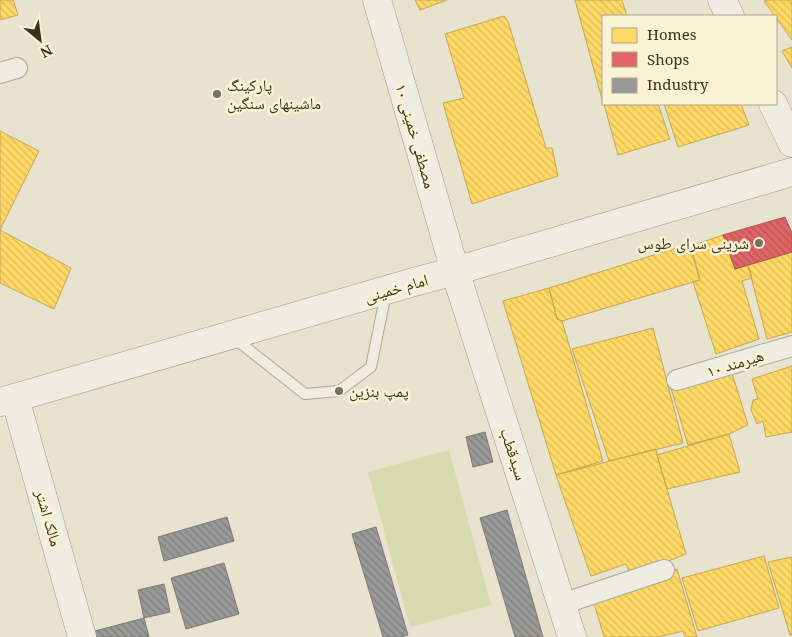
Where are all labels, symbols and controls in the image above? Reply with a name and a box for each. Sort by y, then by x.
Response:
north arrow [15,15,65,65]
legend [602,15,777,105]
text: Homes [647,24,697,44]
text: N [37,41,56,63]
text: Shops [647,49,690,69]
place label: پارکینگ ماشینهای سنگین [227,74,321,114]
text: Industry [647,74,709,94]
street label: مصطفی خمینی ۱۰ [391,81,441,191]
marker: پارکینگ ماشینهای سنگین [211,88,223,100]
place label: شرینی سرای طوس [638,232,749,254]
marker: شرینی سرای طوس [753,237,765,249]
street label: امام خمینی [362,268,430,308]
street label: هیرمند ۱۰ [704,344,766,382]
place label: پمپ بنزین [349,380,409,402]
marker: پمپ بنزین [333,385,345,397]
street label: سیدقطب [495,425,533,483]
street label: مالک اشتر [30,486,68,549]

